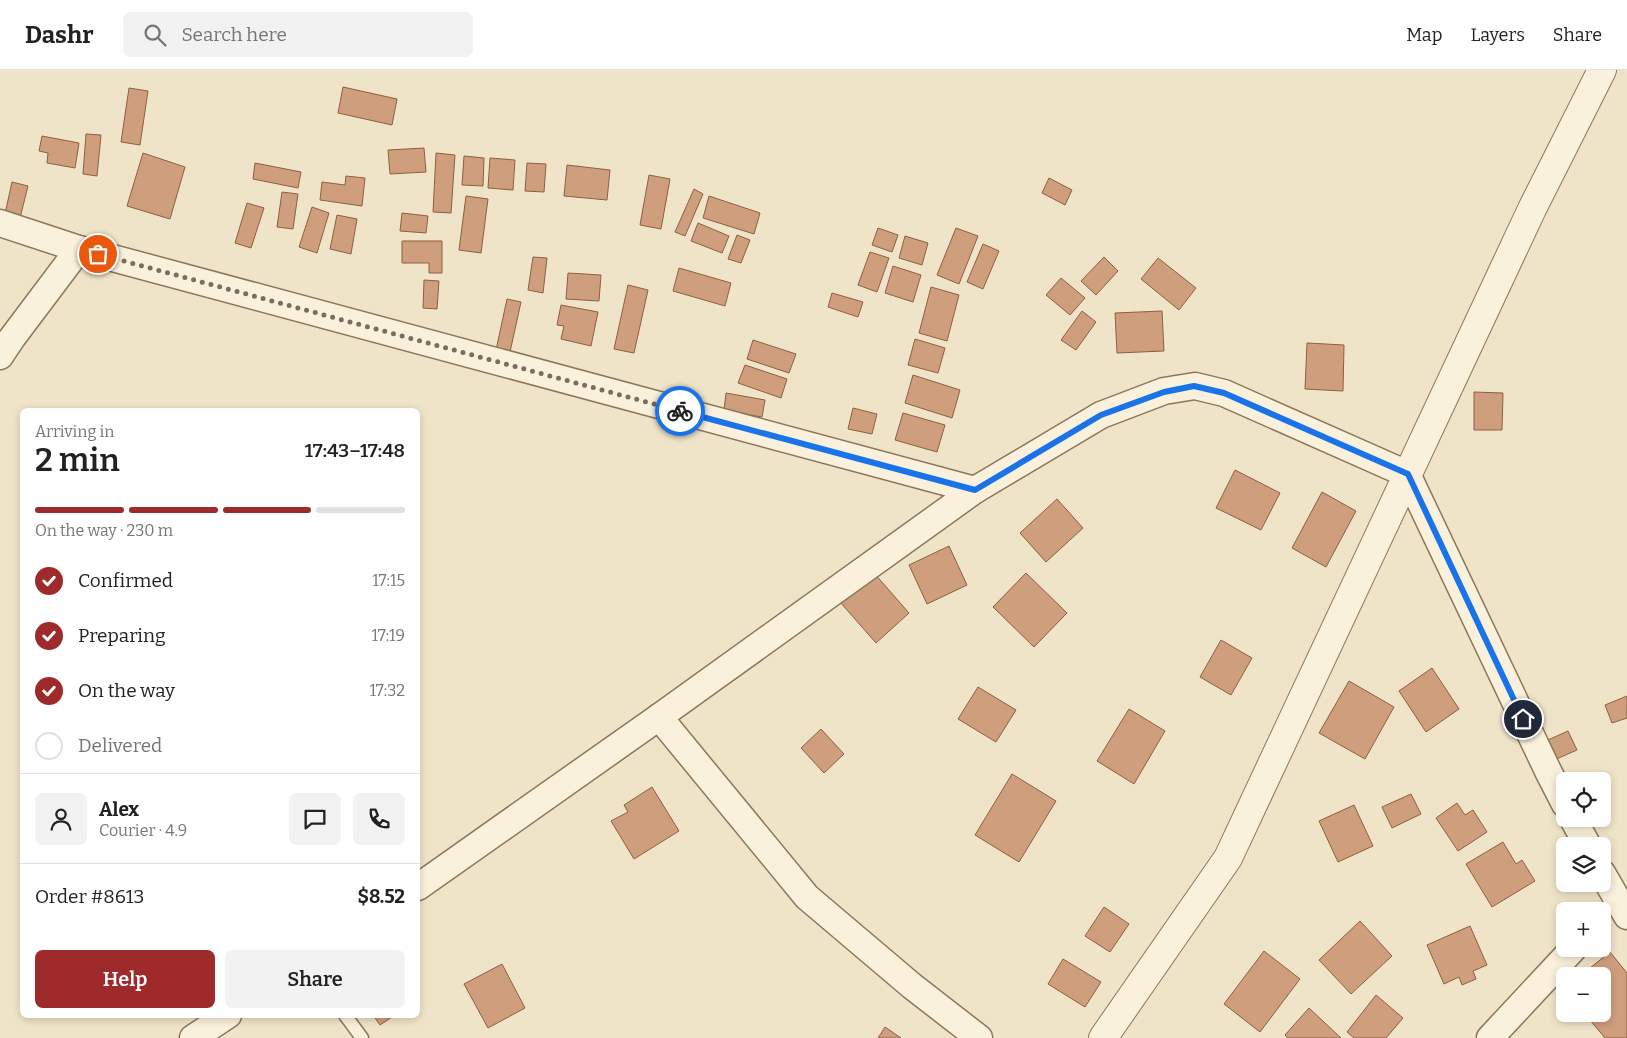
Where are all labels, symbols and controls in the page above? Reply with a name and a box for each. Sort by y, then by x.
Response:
search box [123,12,473,57]
text: Dashr [25,21,93,49]
icon: search [141,21,169,49]
text: Search here [181,23,287,46]
text: Map [1406,24,1442,46]
text: Layers [1470,24,1525,46]
text: Share [1553,24,1602,46]
pin [77,233,119,275]
icon: bag [84,240,112,268]
courier [655,386,705,436]
icon: bike [666,397,694,425]
text: Arriving in [35,422,114,441]
text: 17:43–17:48 [305,439,405,462]
text: 2 min [35,441,120,479]
text: On the way · 230 m [35,521,173,540]
icon: check [35,567,63,595]
text: Confirmed [78,569,173,592]
text: 17:15 [372,571,405,590]
icon: check [35,622,63,650]
text: Preparing [78,624,166,647]
text: 17:19 [371,626,405,645]
icon: check [35,677,63,705]
text: On the way [78,679,175,702]
text: 17:32 [369,681,405,700]
pin [1502,698,1544,740]
icon: home [1509,705,1537,733]
text: Delivered [78,734,162,757]
map controls [1556,772,1611,1022]
button: locate [1556,772,1611,827]
button: person [35,793,87,845]
button: chat [289,793,341,845]
button: phone [353,793,405,845]
text: Alex [99,798,139,821]
text: Courier · 4.9 [99,821,187,840]
button: layers [1556,837,1611,892]
text: Order #8613 [35,885,144,908]
text: $8.52 [357,885,405,908]
button: + [1556,902,1611,957]
button: Help [35,950,215,1008]
button: Share [225,950,405,1008]
button: − [1556,967,1611,1022]

